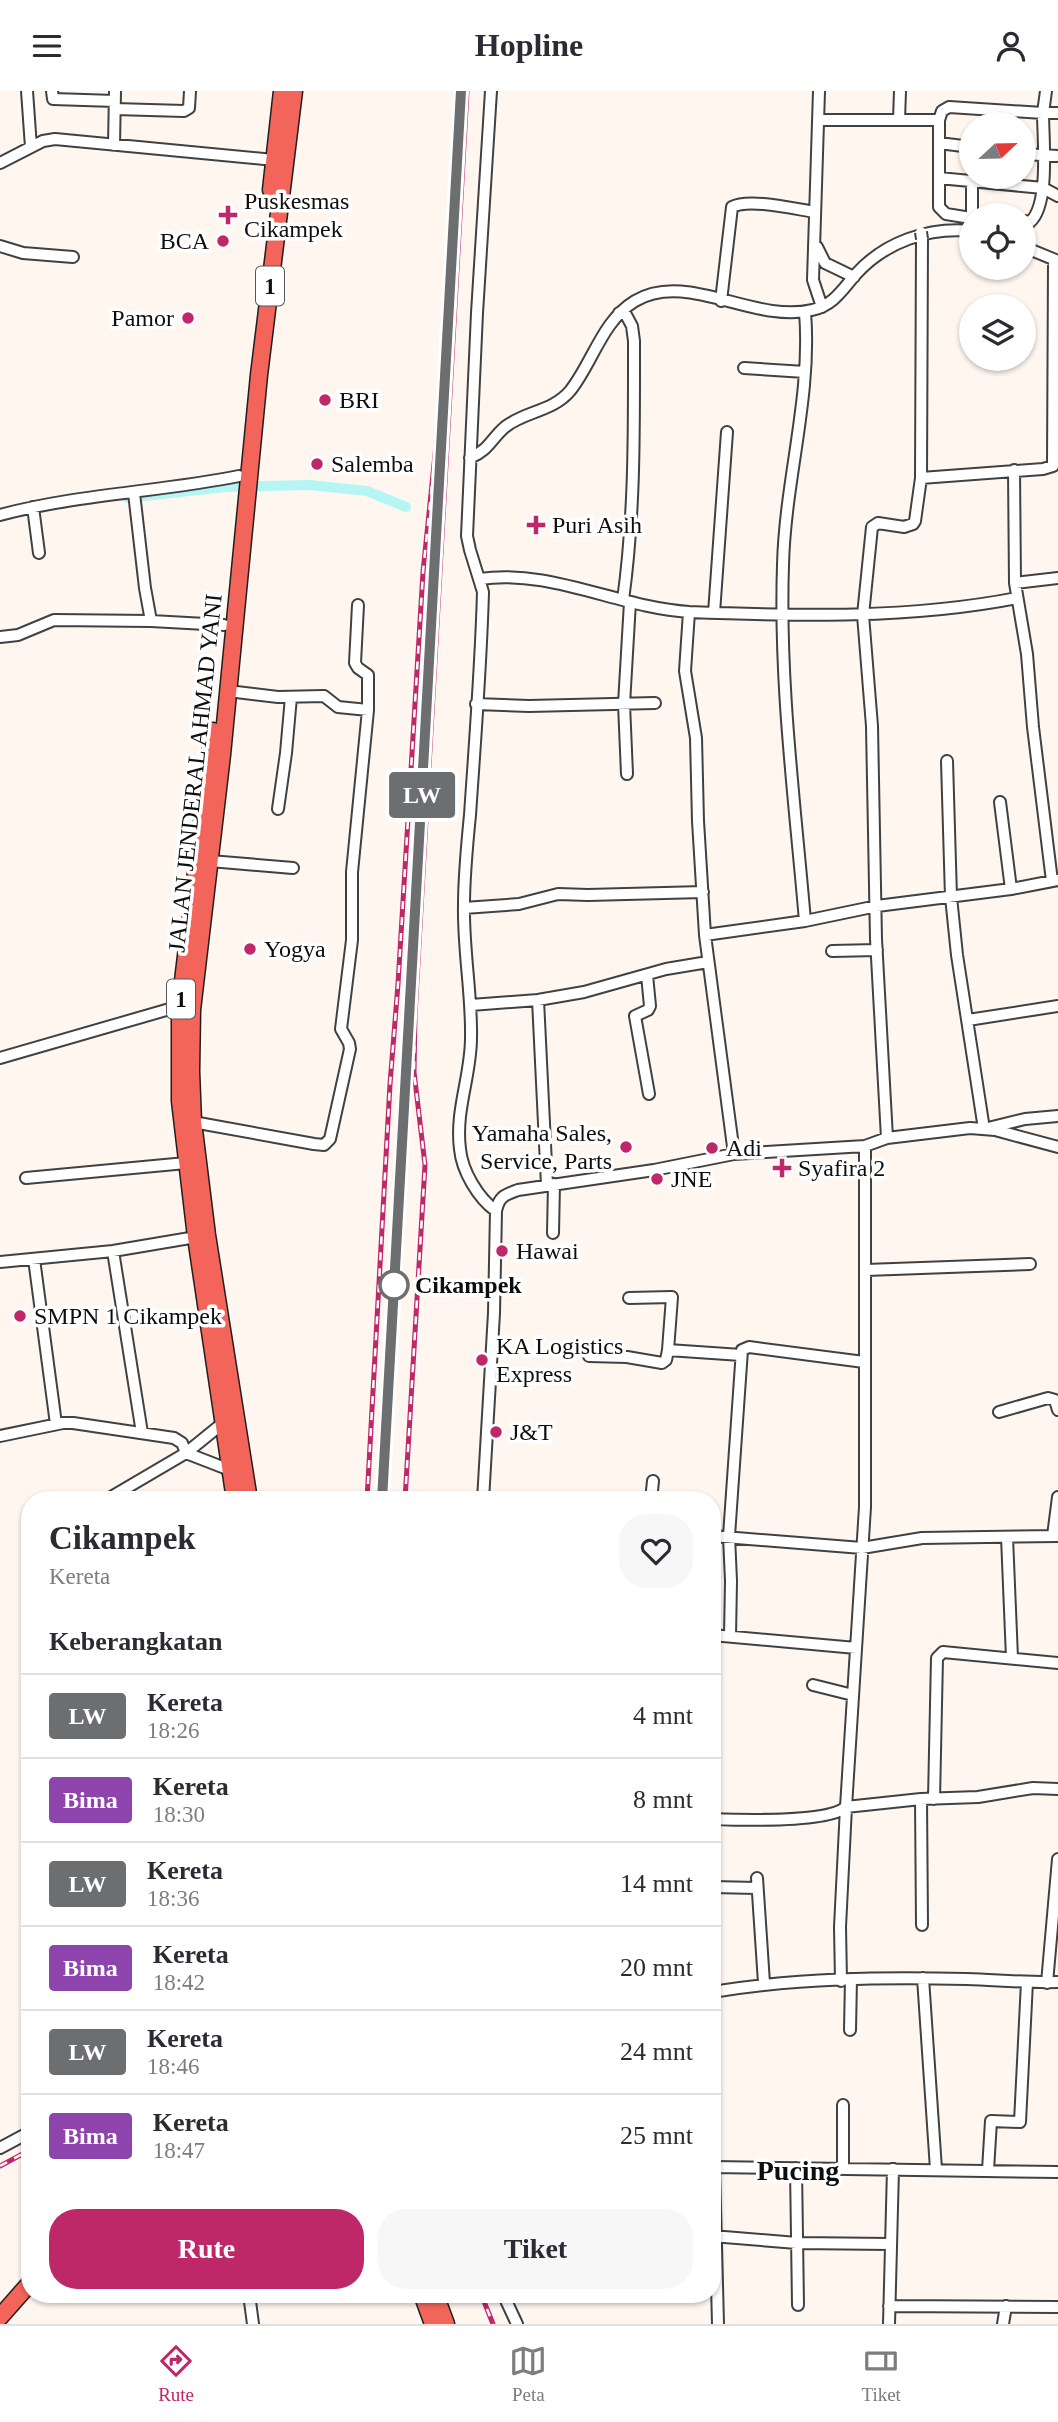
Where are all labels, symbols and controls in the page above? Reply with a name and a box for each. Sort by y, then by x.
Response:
icon: menu [28,27,66,65]
text: Hopline [475,27,583,63]
icon: person [992,27,1030,65]
north arrow [959,112,1036,189]
map controls [959,112,1036,371]
place label: Puskesmas Cikampek [244,188,349,242]
button: locate [959,203,1036,280]
marker: Puskesmas Cikampek [218,205,238,225]
place label: BCA [160,228,210,254]
marker: BCA [215,233,231,249]
road number: 1 [256,267,284,305]
button: layers [959,294,1036,371]
place label: Pamor [111,305,174,331]
marker: Pamor [180,310,196,326]
place label: BRI [339,387,379,413]
marker: BRI [317,392,333,408]
place label: Salemba [331,451,414,477]
marker: Salemba [309,456,325,472]
place label: Puri Asih [552,512,642,538]
marker: Puri Asih [526,515,546,535]
street label: JALAN JENDERAL AHMAD YANI [163,593,227,953]
line badge: LW [390,772,453,818]
text: LW [403,782,441,808]
place label: Yogya [264,936,326,962]
marker: Yogya [242,941,258,957]
road number: 1 [167,979,195,1019]
place label: Yamaha Sales, Service, Parts [472,1120,612,1174]
place label: Adi [726,1135,762,1161]
marker: Yamaha Sales, Service, Parts [618,1139,634,1155]
marker: Adi [704,1140,720,1156]
place label: Syafira 2 [798,1155,885,1181]
marker: Syafira 2 [772,1158,792,1178]
place label: JNE [671,1166,712,1192]
marker: JNE [649,1171,665,1187]
place label: Hawai [516,1238,579,1264]
marker: Hawai [494,1243,510,1259]
marker: Cikampek [379,1270,409,1300]
place label: Cikampek [415,1272,522,1298]
place label: SMPN 1 Cikampek [34,1303,222,1329]
marker: SMPN 1 Cikampek [12,1308,28,1324]
place label: KA Logistics Express [496,1333,623,1387]
marker: KA Logistics Express [474,1352,490,1368]
place label: J&T [510,1419,553,1445]
marker: J&T [488,1424,504,1440]
button: heart [619,1514,693,1588]
text: Cikampek [49,1520,196,1556]
text: Kereta [49,1564,110,1589]
text: Keberangkatan [49,1627,222,1656]
text: Kereta [147,1688,223,1717]
text: 4 mnt [633,1701,693,1730]
text: LW [69,1703,106,1729]
text: 18:26 [147,1718,199,1743]
text: Kereta [153,1772,229,1801]
text: 8 mnt [633,1785,693,1814]
text: Bima [63,1787,118,1813]
text: 18:30 [153,1802,205,1827]
text: Kereta [147,1856,223,1885]
text: 14 mnt [620,1869,693,1898]
text: LW [69,1871,106,1897]
text: 18:36 [147,1886,199,1911]
text: Kereta [153,1940,229,1969]
text: 20 mnt [620,1953,693,1982]
text: Bima [63,1955,118,1981]
text: 18:42 [153,1970,205,1995]
text: Kereta [147,2024,223,2053]
text: 24 mnt [620,2037,693,2066]
text: LW [69,2039,106,2065]
text: 18:46 [147,2054,199,2079]
text: Kereta [153,2108,229,2137]
text: 25 mnt [620,2121,693,2150]
text: Bima [63,2123,118,2149]
text: 18:47 [153,2138,205,2163]
district label: Pucing [757,2155,839,2186]
button: Rute [49,2209,364,2289]
button: Tiket [378,2209,693,2289]
tab: Rute [157,2342,195,2406]
tab: Peta [509,2342,547,2406]
tab: Tiket [861,2342,901,2406]

